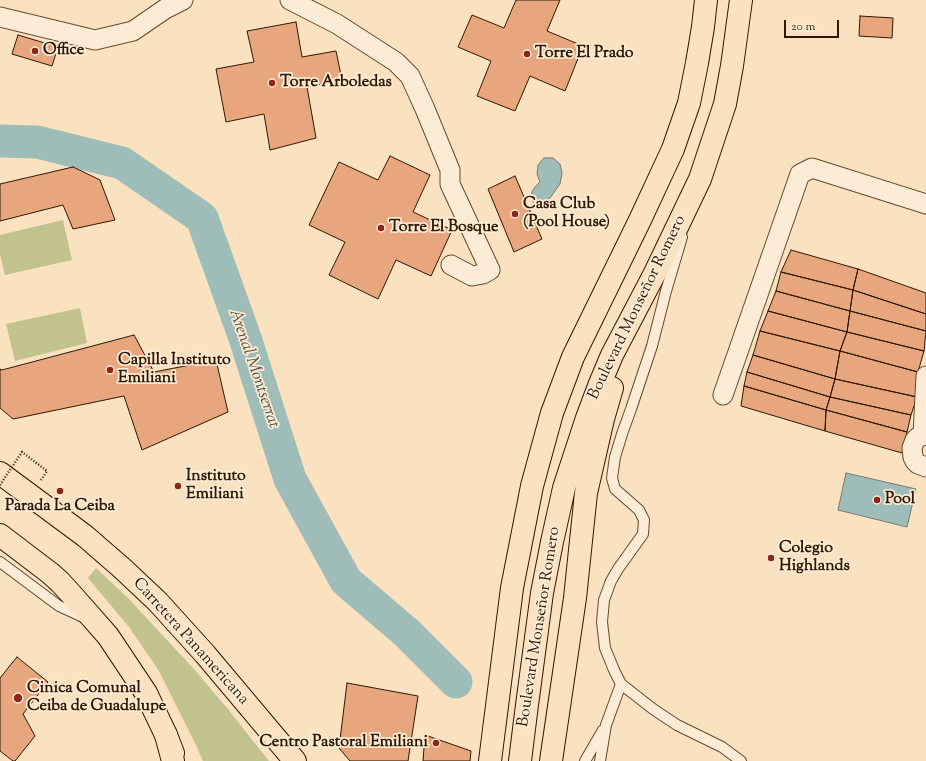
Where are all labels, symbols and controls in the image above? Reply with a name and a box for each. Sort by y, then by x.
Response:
scale bar [786,12,841,38]
text: 20 m [791,18,815,36]
place label: Office [43,41,84,61]
place label: Torre El Prado [535,44,634,64]
marker: Office [30,46,40,56]
marker: Torre El Prado [522,49,532,59]
place label: Torre Arboledas [280,73,392,93]
marker: Torre Arboledas [267,78,277,88]
place label: Casa Club (Pool House) [523,195,610,233]
marker: Casa Club (Pool House) [510,209,520,219]
street label: Boulevard Monseñor Romero [585,213,691,403]
place label: Torre El Bosque [389,218,499,238]
marker: Torre El Bosque [376,223,386,233]
water label: Arenal Montserrat [223,307,283,431]
place label: Capilla Instituto Emiliani [118,351,231,389]
marker: Capilla Instituto Emiliani [105,365,115,375]
place label: Instituto Emiliani [186,467,246,505]
marker: Instituto Emiliani [173,481,183,491]
marker: Parada La Ceiba [55,486,65,496]
place label: Pool [885,490,915,510]
marker: Pool [872,495,882,505]
place label: Parada La Ceiba [5,497,115,517]
street label: Boulevard Monseñor Romero [515,526,565,728]
place label: Colegio Highlands [779,539,850,577]
marker: Colegio Highlands [766,553,776,563]
street label: Carretera Panamericana [128,575,252,709]
place label: Cinica Comunal Ceiba de Guadalupe [27,679,166,717]
marker: Cinica Comunal Ceiba de Guadalupe [12,692,24,704]
place label: Centro Pastoral Emiliani [259,733,428,753]
marker: Centro Pastoral Emiliani [431,738,441,748]

